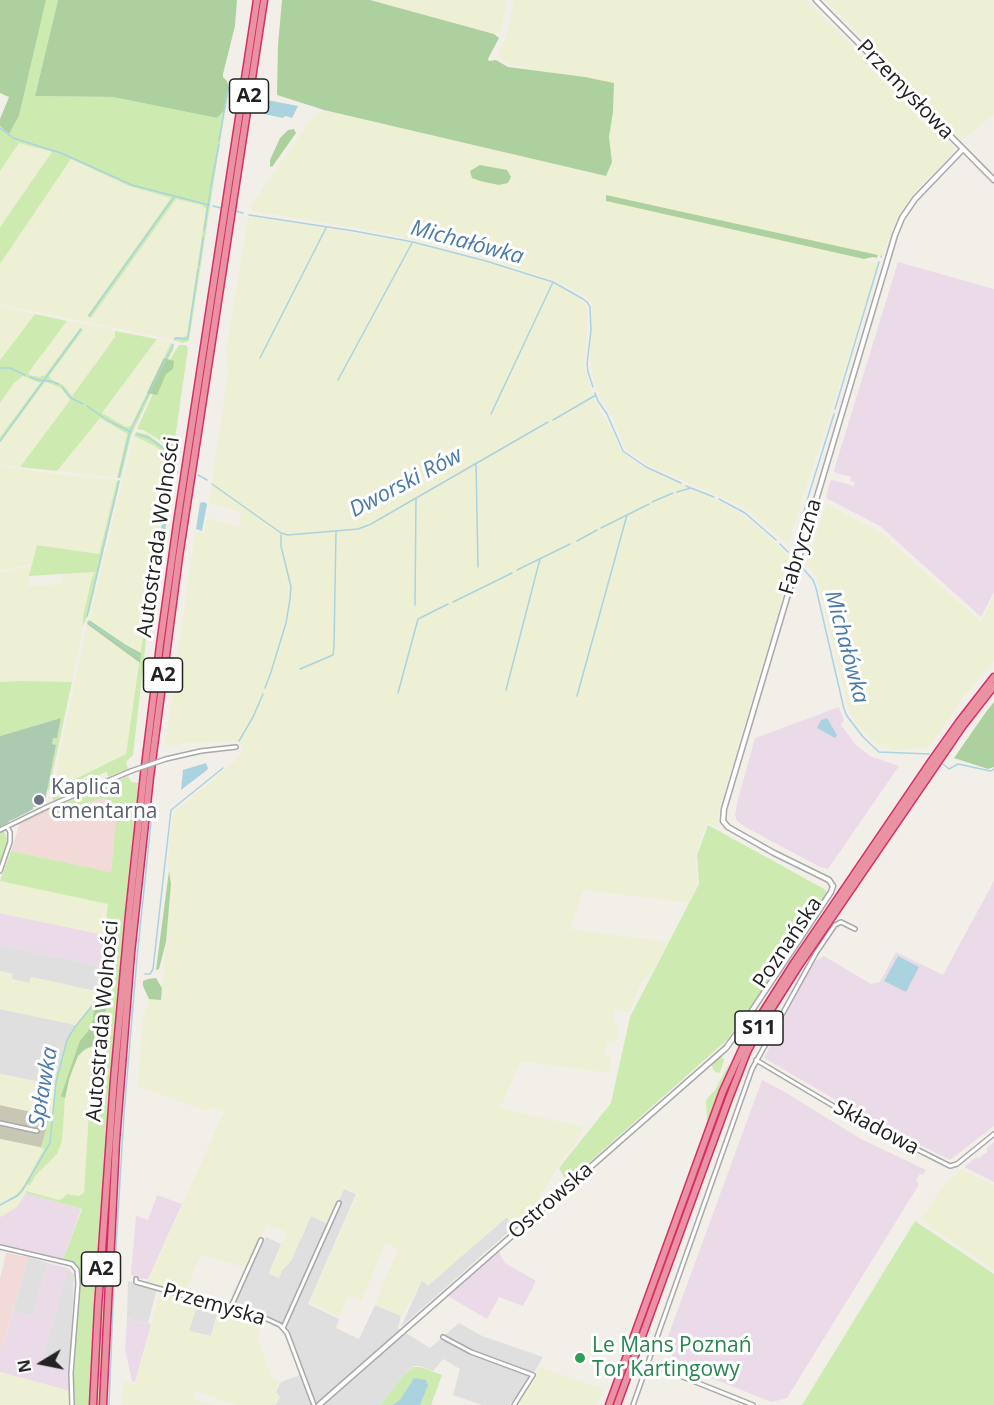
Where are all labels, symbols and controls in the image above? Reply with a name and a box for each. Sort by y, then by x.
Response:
street label: Przemysłowa [851,35,959,145]
road number: A2 [230,79,268,113]
water label: Michałówka [408,215,526,271]
street label: Autostrada Wolności [132,435,186,639]
water label: Dworski Rów [345,442,467,524]
street label: Fabryczna [774,496,828,598]
water label: Michałówka [818,588,874,706]
road number: A2 [144,658,182,692]
place label: Kaplica cmentarna [51,775,157,825]
marker: Kaplica cmentarna [32,793,46,807]
street label: Poznańska [748,892,828,994]
street label: Autostrada Wolności [82,919,124,1123]
road number: S11 [735,1011,783,1045]
water label: Spławka [24,1045,64,1129]
street label: Składowa [829,1095,923,1161]
street label: Ostrowska [503,1157,599,1245]
road number: A2 [82,1252,120,1286]
street label: Przemyska [160,1278,268,1332]
north arrow [12,1333,72,1393]
place label: Le Mans Poznań Tor Kartingowy [592,1333,752,1383]
marker: Le Mans Poznań Tor Kartingowy [573,1351,587,1365]
text: N [12,1358,36,1374]

